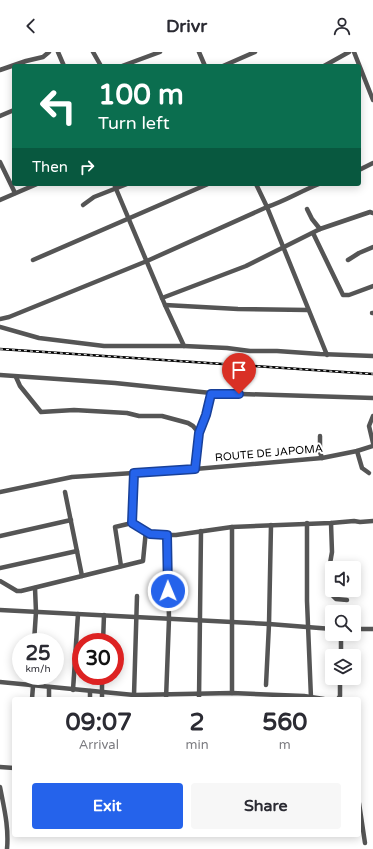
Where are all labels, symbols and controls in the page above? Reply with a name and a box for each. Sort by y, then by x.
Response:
icon: back [20,15,42,37]
text: Drivr [166,15,207,37]
icon: person [331,15,353,37]
text: 100 m [98,78,184,112]
icon: left [32,80,84,132]
text: Turn left [98,112,170,134]
icon: right [76,156,98,178]
text: Then [32,158,68,176]
pin [222,353,256,394]
icon: arrive [228,359,250,381]
street label: ROUTE DE JAPOMA [214,442,324,464]
map controls [325,561,361,685]
button: sound [325,561,361,597]
position arrow [147,570,189,612]
button: search [325,605,361,641]
speed limit sign: 30 [72,633,124,685]
text: 25 [25,642,51,666]
button: layers [325,649,361,685]
text: km/h [25,663,51,675]
text: 09:07 [66,708,132,737]
text: 2 [190,708,205,737]
text: 560 [262,708,307,737]
text: Arrival [79,737,119,753]
text: min [186,737,209,753]
text: m [279,737,291,753]
button: Exit [32,783,183,829]
button: Share [191,783,341,829]

